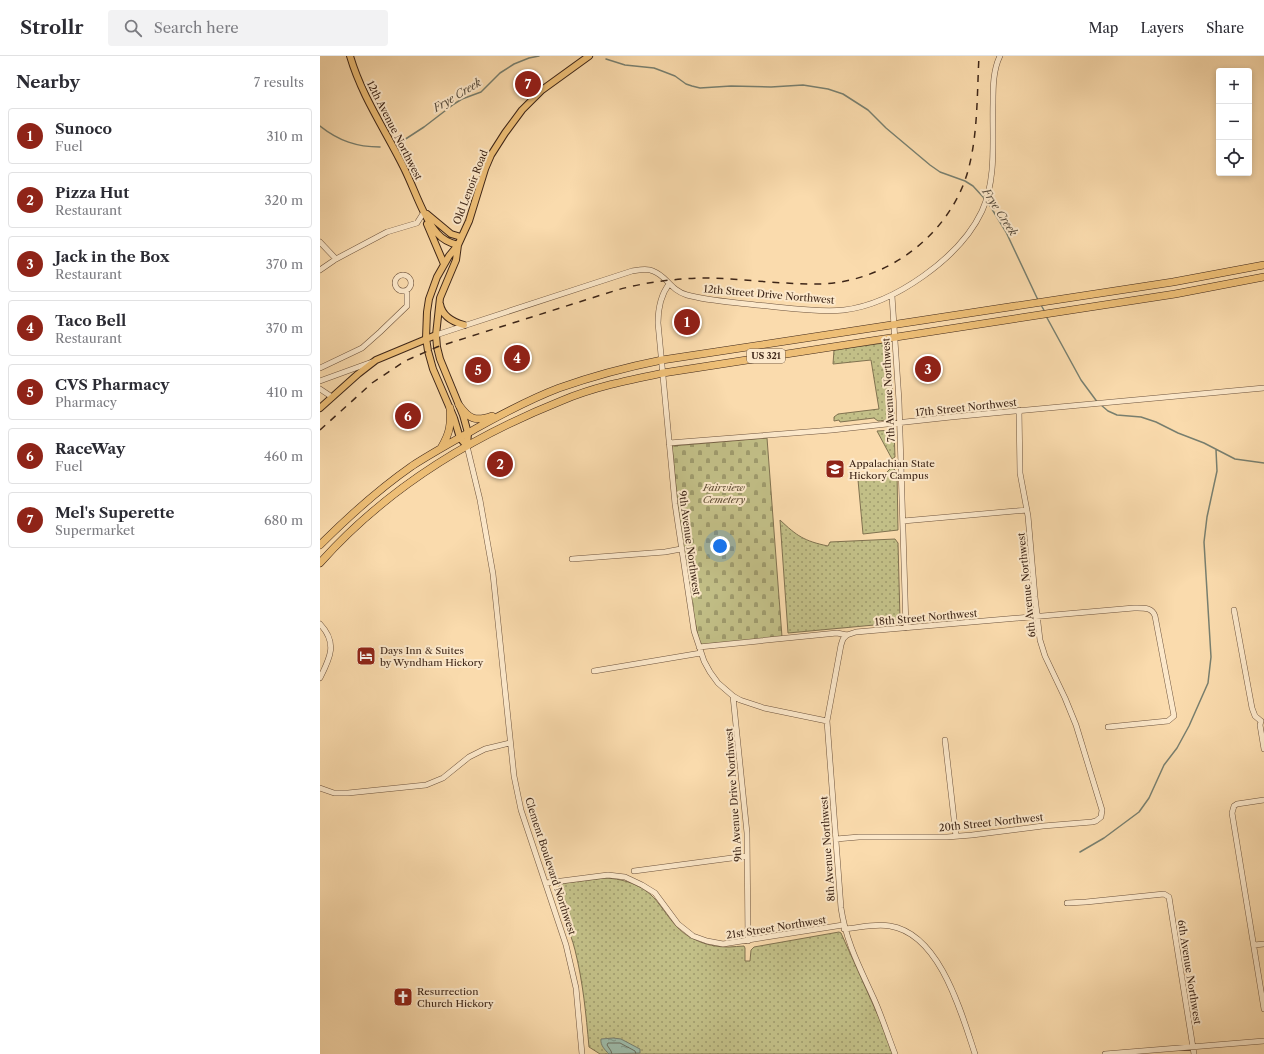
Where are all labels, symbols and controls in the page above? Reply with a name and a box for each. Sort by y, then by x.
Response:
search box [108,10,388,46]
text: Strollr [20,16,84,39]
icon: search [122,17,144,39]
text: Search here [154,18,239,37]
text: Map [1088,19,1118,37]
text: Layers [1140,19,1184,37]
text: Share [1206,19,1244,37]
map controls [1216,68,1252,176]
button: + [1216,68,1252,104]
pin: 7 [515,69,541,99]
text: Nearby [16,72,80,92]
text: 7 results [254,74,304,90]
water label: Frye Creek [429,75,484,115]
street label: 12th Avenue Northwest [364,78,425,182]
button: − [1216,104,1252,140]
text: Sunoco [55,119,112,138]
text: 1 [27,128,33,144]
text: 310 m [267,128,303,144]
text: Fuel [55,138,83,154]
button: locate [1216,140,1252,176]
street label: Old Lenoir Road [450,148,491,226]
text: Pizza Hut [55,183,129,202]
water label: Frye Creek [979,185,1021,239]
text: 2 [26,192,34,208]
text: 320 m [265,192,303,208]
text: Restaurant [55,202,122,218]
text: Jack in the Box [55,247,169,266]
text: 3 [26,256,34,272]
text: 370 m [266,256,303,272]
text: Restaurant [55,266,122,282]
street label: 12th Street Drive Northwest [703,282,835,307]
pin: 1 [674,307,700,337]
text: Taco Bell [55,311,126,330]
text: 4 [26,320,34,336]
text: 370 m [266,320,303,336]
text: Restaurant [55,330,122,346]
street label: 7th Avenue Northwest [879,337,898,443]
pin: 4 [504,343,530,373]
road number: US 321 [747,349,785,363]
pin: 3 [915,354,941,384]
pin: 5 [465,355,491,385]
text: CVS Pharmacy [55,375,169,394]
text: 5 [26,384,34,400]
text: 410 m [266,384,303,400]
text: Pharmacy [55,394,117,410]
street label: 17th Street Northwest [915,396,1018,419]
pin: 6 [395,401,421,431]
text: RaceWay [55,439,125,458]
text: 6 [26,448,34,464]
text: 460 m [264,448,303,464]
pin: 2 [487,449,513,479]
place label: Appalachian State Hickory Campus [848,457,935,482]
text: Fuel [55,458,83,474]
school or university icon: Appalachian State Hickory Campus [824,458,846,480]
park label: Fairview Cemetery [702,481,745,506]
street label: 9th Avenue Northwest [676,490,703,597]
text: Mel's Superette [55,503,174,522]
text: 7 [27,512,33,528]
text: 680 m [264,512,303,528]
text: Supermarket [55,522,135,538]
street label: 6th Avenue Northwest [1014,531,1038,638]
your location [710,536,730,556]
street label: 18th Street Northwest [874,606,978,628]
place label: Days Inn & Suites by Wyndham Hickory [380,644,484,669]
hotel icon: Days Inn & Suites by Wyndham Hickory [355,645,377,667]
street label: 9th Avenue Drive Northwest [722,727,745,862]
street label: 8th Avenue Northwest [817,795,838,902]
street label: Clement Boulevard Northwest [522,796,579,937]
street label: 20th Street Northwest [938,811,1044,834]
street label: 21st Street Northwest [725,913,827,942]
street label: 6th Avenue Northwest [1175,919,1204,1026]
place label: Resurrection Church Hickory [417,985,494,1010]
church icon: Resurrection Church Hickory [392,986,414,1008]

